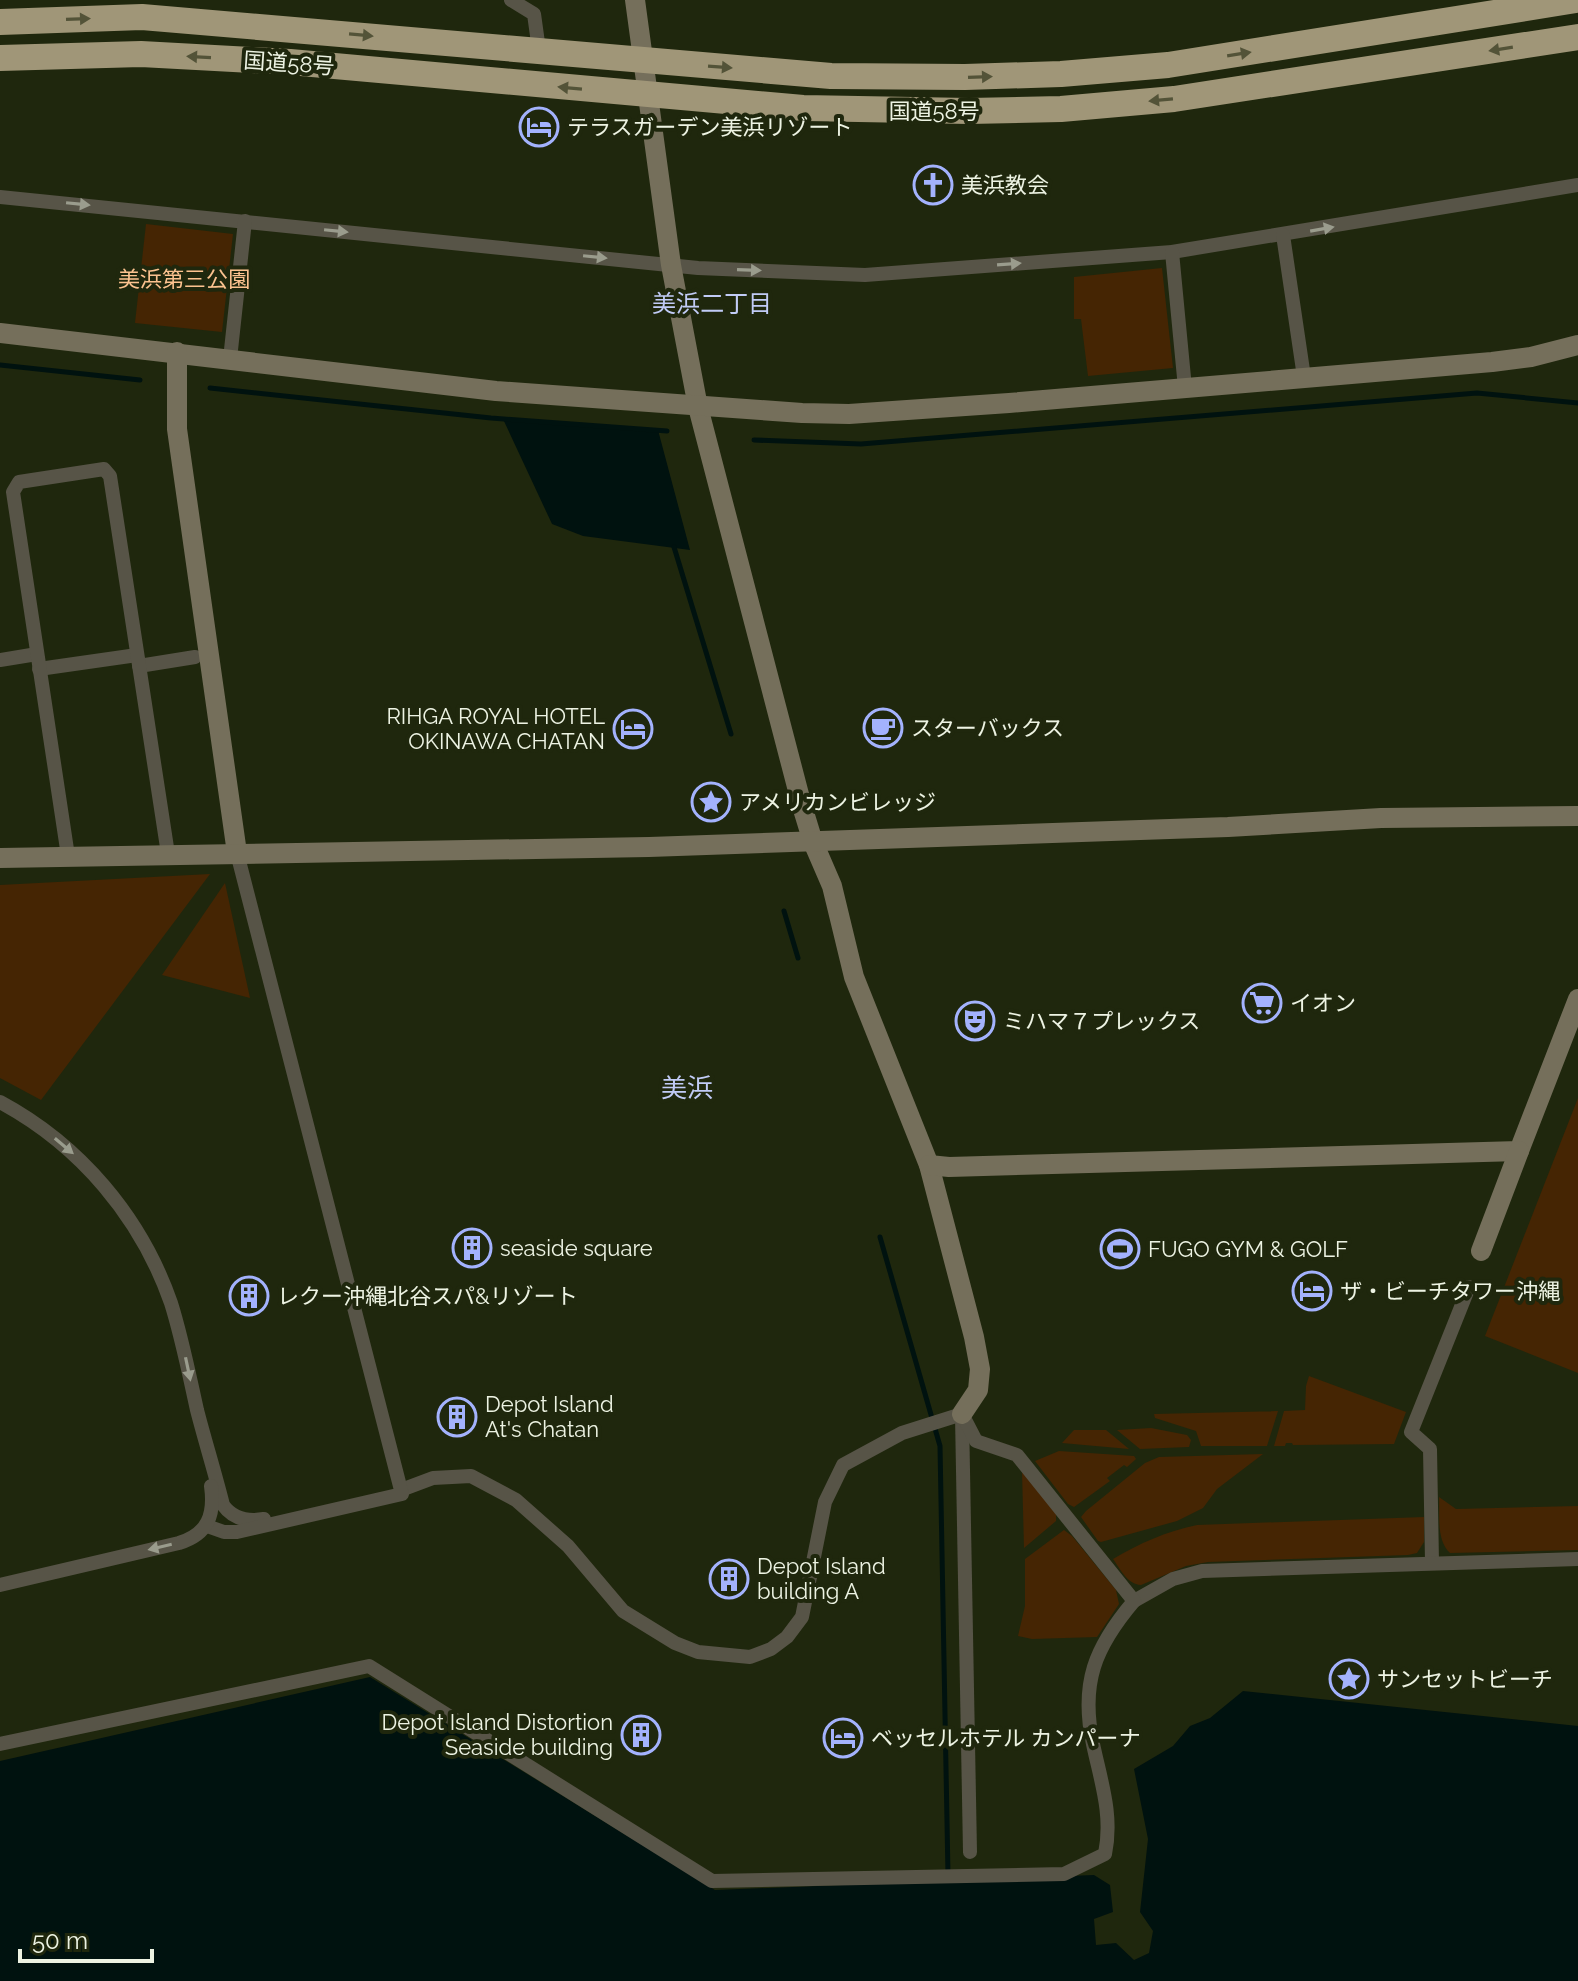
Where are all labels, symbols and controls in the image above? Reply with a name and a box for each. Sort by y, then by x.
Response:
one-way arrow [66,12,91,25]
one-way arrow [349,28,374,41]
one-way arrow [1488,43,1513,56]
street label: 国道58号 [243,47,335,79]
one-way arrow [1227,47,1252,60]
one-way arrow [186,50,211,63]
one-way arrow [708,61,733,74]
one-way arrow [968,70,993,83]
one-way arrow [557,82,582,95]
one-way arrow [1148,94,1173,107]
street label: 国道58号 [888,98,980,124]
hotel icon: テラスガーデン美浜リゾート [518,106,560,148]
place label: テラスガーデン美浜リゾート [567,114,853,140]
church icon: 美浜教会 [912,164,954,206]
place label: 美浜教会 [961,172,1049,198]
one-way arrow [66,198,91,211]
one-way arrow [1310,222,1335,234]
one-way arrow [324,224,349,237]
one-way arrow [583,251,608,264]
one-way arrow [997,257,1022,270]
one-way arrow [737,264,762,277]
park label: 美浜第三公園 [118,266,250,292]
district label: 美浜二丁目 [652,289,772,318]
place label: RIHGA ROYAL HOTEL OKINAWA CHATAN [386,703,605,754]
cafe icon: スターバックス [862,707,904,749]
hotel icon: RIHGA ROYAL HOTEL OKINAWA CHATAN [612,708,654,750]
place label: スターバックス [911,715,1064,741]
place icon: アメリカンビレッジ [690,781,732,823]
place label: アメリカンビレッジ [739,789,936,815]
supermarket icon: イオン [1241,982,1283,1024]
place label: イオン [1290,990,1356,1016]
theatre icon: ミハマ７プレックス [954,1000,996,1042]
place label: ミハマ７プレックス [1003,1008,1200,1034]
district label: 美浜 [661,1073,713,1103]
one-way arrow [54,1137,74,1154]
building icon: seaside square [451,1227,493,1269]
sports icon: FUGO GYM & GOLF [1099,1228,1141,1270]
place label: seaside square [500,1235,653,1261]
place label: FUGO GYM & GOLF [1148,1236,1348,1262]
hotel icon: ザ・ビーチタワー沖縄 [1291,1270,1333,1312]
building icon: レクー沖縄北谷スパ&リゾート [228,1275,270,1317]
place label: ザ・ビーチタワー沖縄 [1340,1278,1560,1304]
place label: レクー沖縄北谷スパ&リゾート [277,1283,578,1309]
one-way arrow [182,1356,195,1381]
place label: Depot Island At's Chatan [485,1391,614,1442]
building icon: Depot Island At's Chatan [436,1396,478,1438]
one-way arrow [148,1541,173,1554]
place label: Depot Island building A [757,1553,886,1604]
building icon: Depot Island building A [708,1558,750,1600]
place icon: サンセットビーチ [1328,1658,1370,1700]
place label: サンセットビーチ [1377,1666,1553,1692]
place label: Depot Island Distortion Seaside building [382,1709,613,1760]
building icon: Depot Island Distortion Seaside building [620,1714,662,1756]
hotel icon: ベッセルホテル カンパーナ [822,1717,864,1759]
place label: ベッセルホテル カンパーナ [871,1725,1141,1751]
scale bar [20,1913,152,1963]
text: 50 m [32,1926,88,1955]

